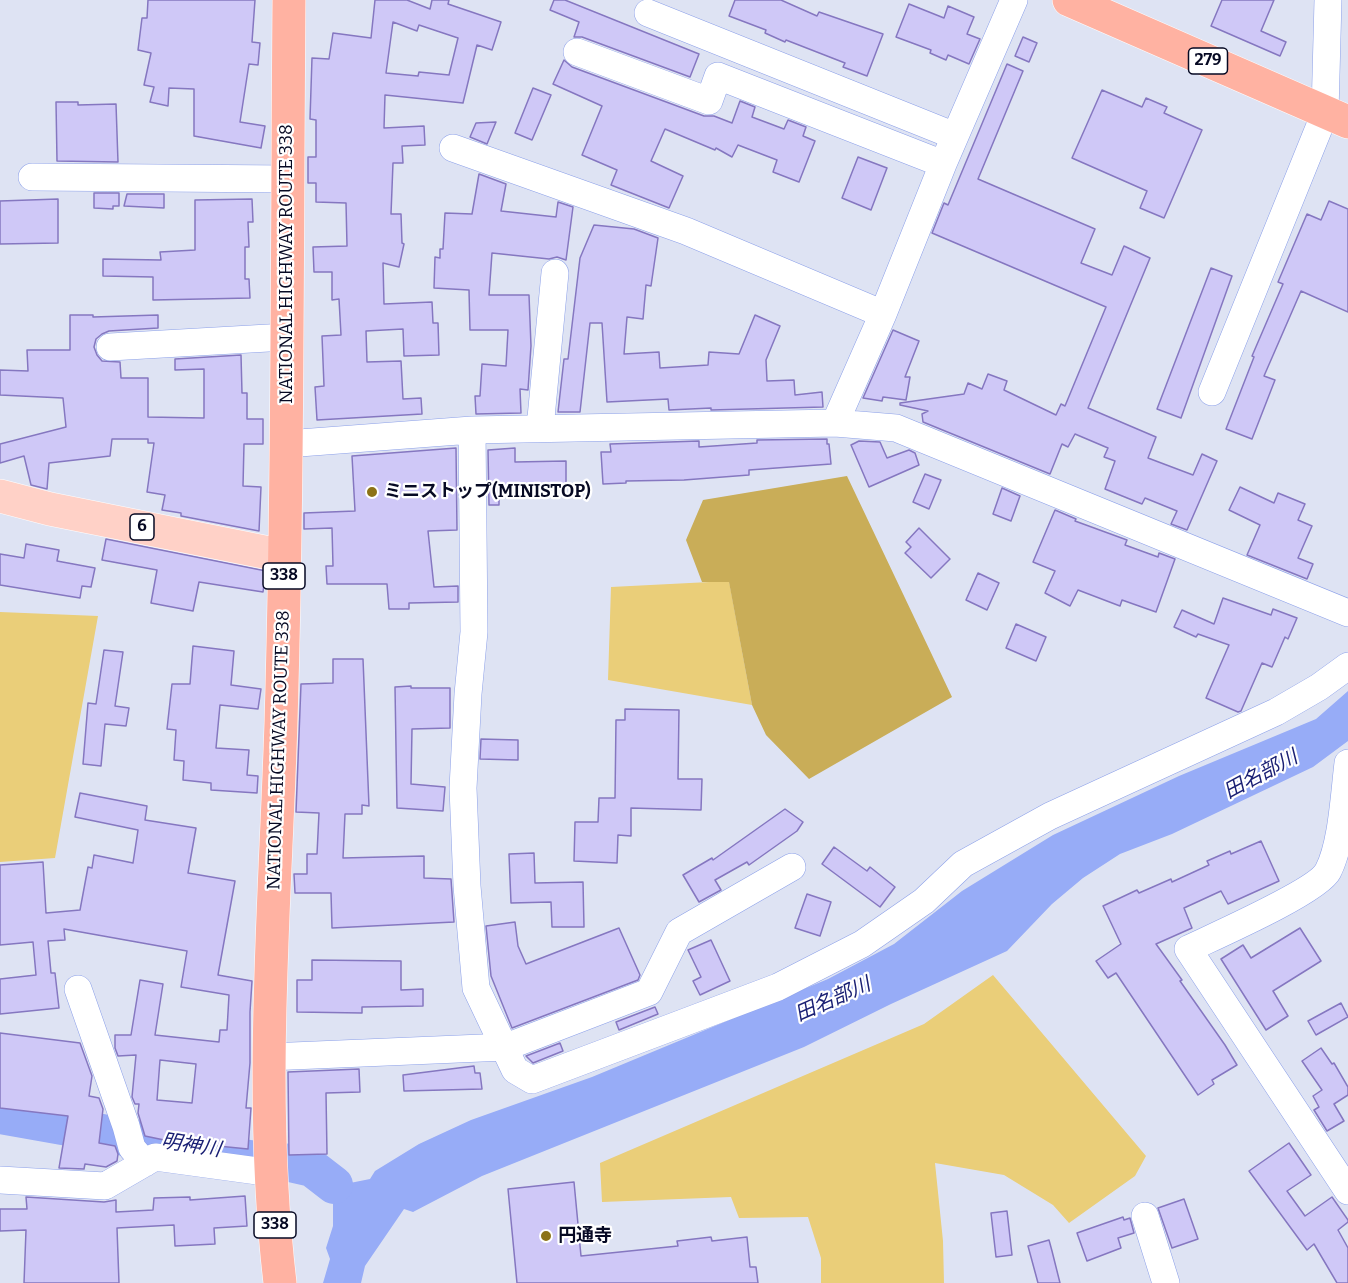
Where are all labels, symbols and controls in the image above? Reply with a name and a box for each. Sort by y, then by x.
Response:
road number: 279 [1188,48,1228,74]
street label: NATIONAL HIGHWAY ROUTE 338 [276,124,298,404]
place label: ミニストップ(MINISTOP) [384,481,591,503]
marker: ミニストップ(MINISTOP) [365,485,379,499]
road number: 6 [130,514,154,540]
road number: 338 [263,563,305,589]
street label: NATIONAL HIGHWAY ROUTE 338 [263,610,295,890]
water label: 田名部川 [1220,746,1302,804]
water label: 田名部川 [792,973,874,1027]
water label: 明神川 [159,1129,223,1163]
road number: 338 [254,1212,296,1238]
place label: 円通寺 [558,1225,612,1247]
marker: 円通寺 [539,1229,553,1243]

